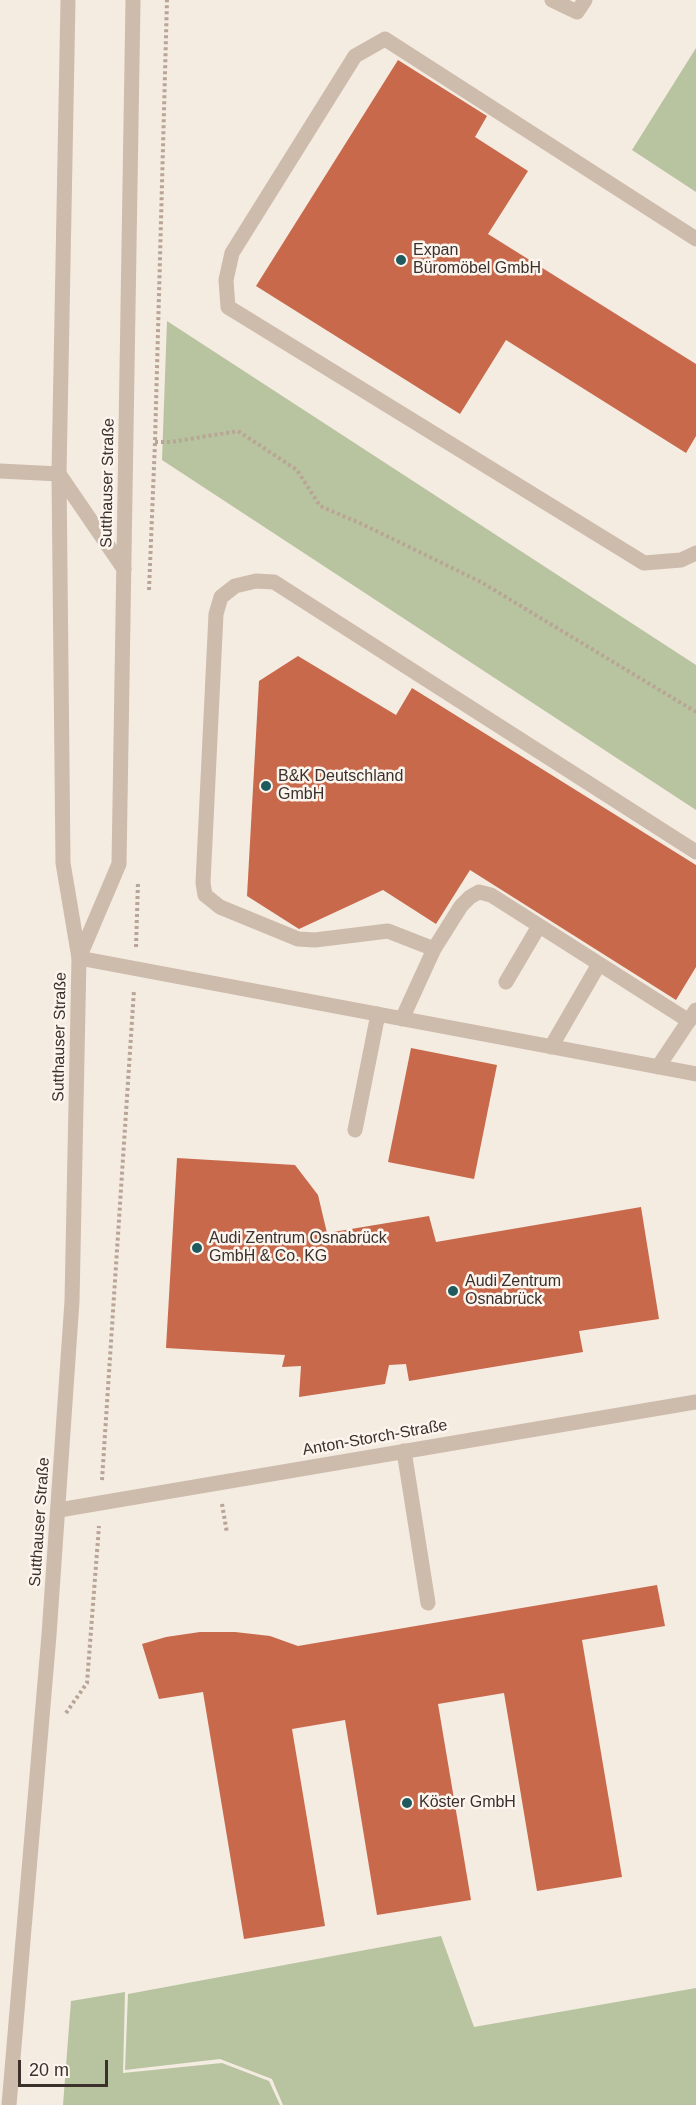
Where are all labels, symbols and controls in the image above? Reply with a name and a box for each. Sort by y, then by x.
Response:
place label: Expan Büromöbel GmbH [413,241,541,279]
marker: Expan Büromöbel GmbH [394,253,408,267]
street label: Sutthauser Straße [97,418,119,548]
place label: B&K Deutschland GmbH [278,767,403,805]
marker: B&K Deutschland GmbH [259,779,273,793]
street label: Sutthauser Straße [49,972,71,1102]
place label: Audi Zentrum Osnabrück GmbH & Co. KG [209,1229,387,1267]
marker: Audi Zentrum Osnabrück GmbH & Co. KG [190,1241,204,1255]
place label: Audi Zentrum Osnabrück [465,1272,561,1310]
marker: Audi Zentrum Osnabrück [446,1284,460,1298]
street label: Anton-Storch-Straße [301,1416,449,1460]
street label: Sutthauser Straße [26,1457,54,1587]
place label: Köster GmbH [419,1793,516,1813]
marker: Köster GmbH [400,1796,414,1810]
scale bar [21,2048,111,2086]
text: 20 m [29,2060,69,2080]

